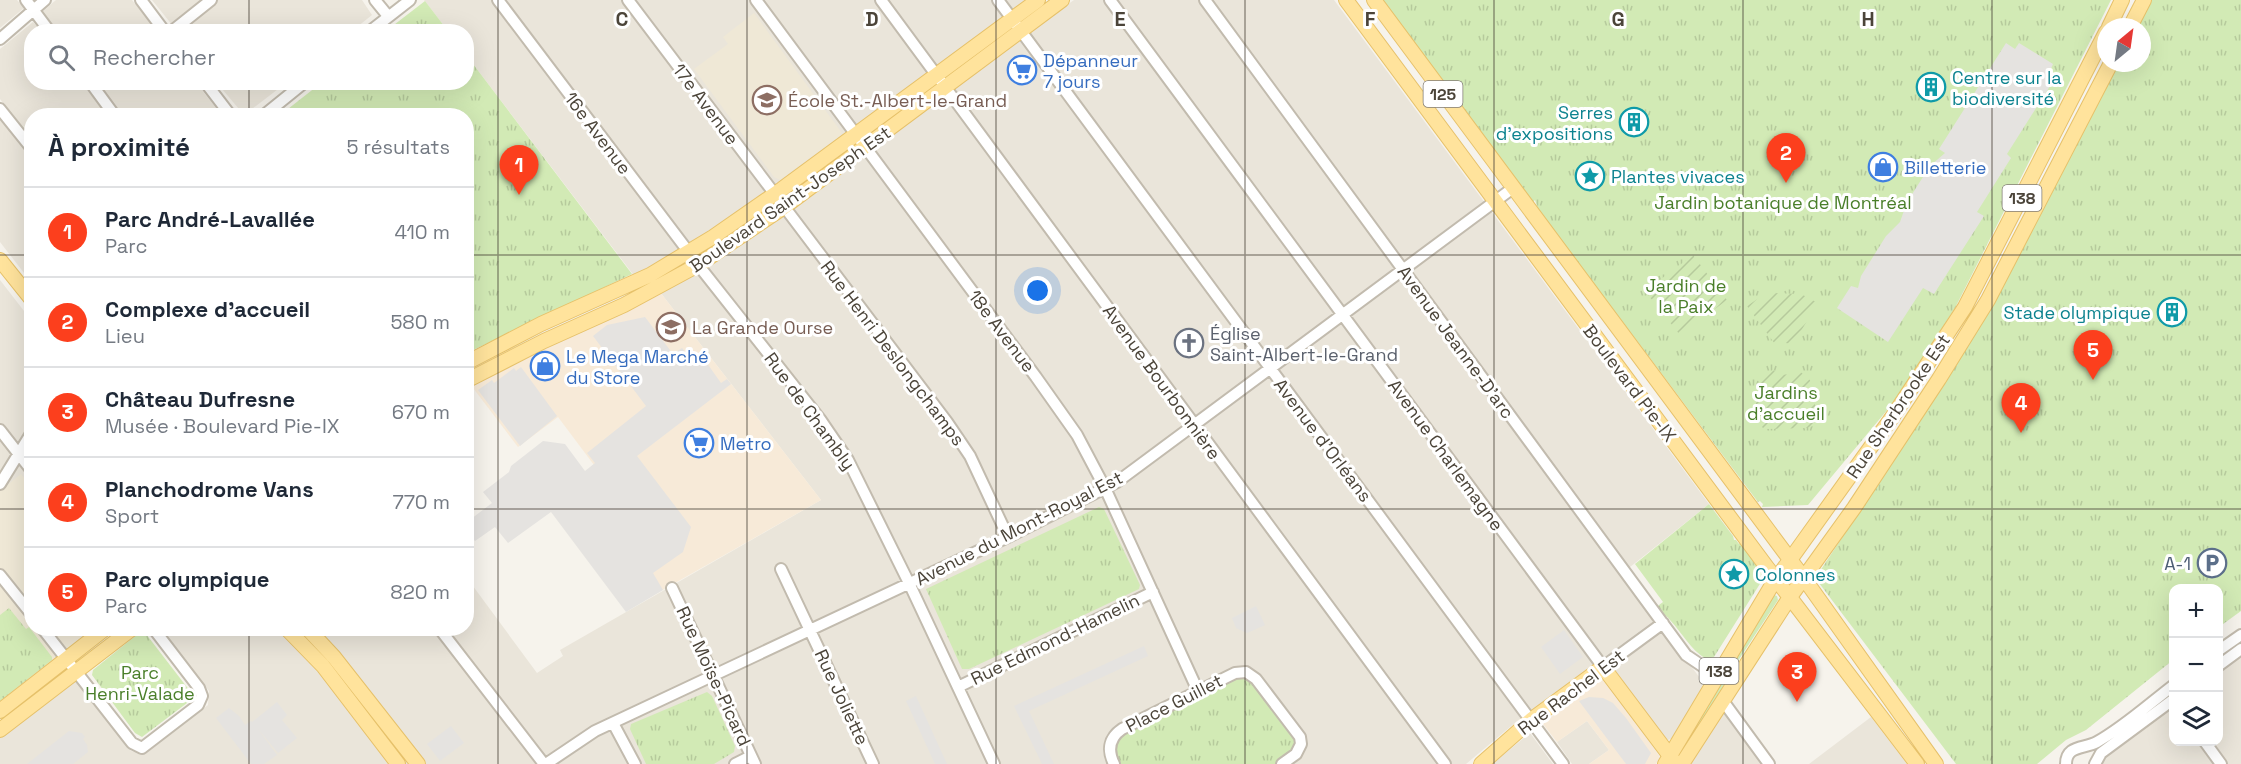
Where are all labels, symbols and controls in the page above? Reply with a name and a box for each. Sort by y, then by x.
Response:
text: C [616,6,629,32]
text: D [865,6,879,32]
text: E [1114,6,1126,32]
text: F [1365,6,1376,32]
text: G [1611,6,1625,32]
text: H [1861,6,1875,32]
north arrow [2097,18,2151,72]
search box [24,24,474,90]
icon: search [45,41,78,74]
text: Rechercher [93,43,215,71]
place label: Dépanneur 7 jours [1043,49,1138,93]
supermarket icon: Dépanneur 7 jours [1006,54,1038,86]
street label: 17e Avenue [668,59,744,149]
place label: Centre sur la biodiversité [1952,66,2062,110]
building icon: Centre sur la biodiversité [1915,71,1947,103]
road number: 125 [1424,81,1462,107]
school or university icon: École St.-Albert-le-Grand [751,84,783,116]
street label: 16e Avenue [560,87,636,179]
place label: École St.-Albert-le-Grand [788,89,1007,112]
place label: Serres d'expositions [1496,101,1613,145]
building icon: Serres d'expositions [1618,106,1650,138]
street label: Boulevard Saint-Joseph Est [685,121,895,277]
text: À proximité [48,130,190,164]
text: 5 résultats [346,134,450,160]
pin: 2 [1766,134,1806,183]
pin: 1 [500,146,538,195]
shop icon: Billetterie [1867,151,1899,183]
place label: Billetterie [1904,156,1986,179]
place icon: Plantes vivaces [1574,160,1606,192]
place label: Plantes vivaces [1611,165,1745,188]
road number: 138 [2002,185,2042,211]
park label: Jardin botanique de Montréal [1654,191,1912,214]
text: Parc André-Lavallée [105,205,315,233]
text: 1 [63,219,72,245]
text: 410 m [394,219,450,245]
text: Parc [105,233,147,259]
street label: Rue Henri Deslongchamps [816,256,970,450]
street label: Avenue Jeanne-D'arc [1393,261,1519,423]
park label: Jardin de la Paix [1646,274,1726,318]
your location [1023,276,1052,305]
street label: 18e Avenue [964,285,1040,377]
text: Complexe d'accueil [105,295,310,323]
building icon: Stade olympique [2156,296,2188,328]
street label: Avenue Bourbonnière [1098,300,1226,464]
place label: Stade olympique [2003,301,2151,324]
text: 2 [62,309,73,335]
text: 580 m [390,309,450,335]
school or university icon: La Grande Ourse [655,311,687,343]
place label: La Grande Ourse [692,316,833,339]
street label: Boulevard Pie-IX [1578,320,1682,446]
place label: Église Saint-Albert-le-Grand [1210,322,1398,366]
text: Lieu [105,323,145,349]
church icon: Église Saint-Albert-le-Grand [1173,327,1205,359]
street label: Rue Sherbrooke Est [1841,329,1955,483]
pin: 5 [2074,330,2112,380]
place label: Le Mega Marché du Store [566,345,709,389]
street label: Rue de Chambly [760,348,860,474]
shop icon: Le Mega Marché du Store [529,350,561,382]
street label: Avenue d'Orléans [1269,374,1377,506]
street label: Avenue Charlemagne [1383,375,1509,535]
park label: Jardins d'accueil [1747,381,1825,425]
pin: 4 [2002,384,2040,433]
text: Château Dufresne [105,385,295,413]
text: 3 [61,399,74,425]
text: 670 m [392,399,450,425]
text: Musée · Boulevard Pie-IX [105,413,340,439]
supermarket icon: Metro [683,427,715,459]
place label: Metro [720,432,772,455]
street label: Avenue du Mont-Royal Est [911,466,1127,590]
text: Planchodrome Vans [105,475,314,503]
text: 4 [61,489,74,515]
text: 770 m [392,489,450,515]
text: Sport [105,503,159,529]
parking icon: A-1 [2196,547,2228,579]
place label: A-1 [2164,552,2191,575]
place icon: Colonnes [1718,558,1750,590]
place label: Colonnes [1755,563,1835,586]
text: Parc olympique [105,565,269,593]
text: 5 [62,579,74,605]
text: 820 m [390,579,450,605]
map controls [2169,584,2223,746]
button: + [2169,584,2223,638]
street label: Rue Edmond-Hamelin [967,588,1143,690]
text: Parc [105,593,147,619]
street label: Rue Moïse-Picard [672,602,756,750]
button: − [2169,638,2223,692]
street label: Rue Rachel Est [1513,644,1629,740]
street label: Rue Joliette [810,645,874,749]
pin: 3 [1778,652,1816,702]
road number: 138 [1700,658,1738,684]
park label: Parc Henri-Valade [85,661,195,705]
street label: Place Guillet [1122,669,1226,737]
button: layers [2169,692,2223,746]

